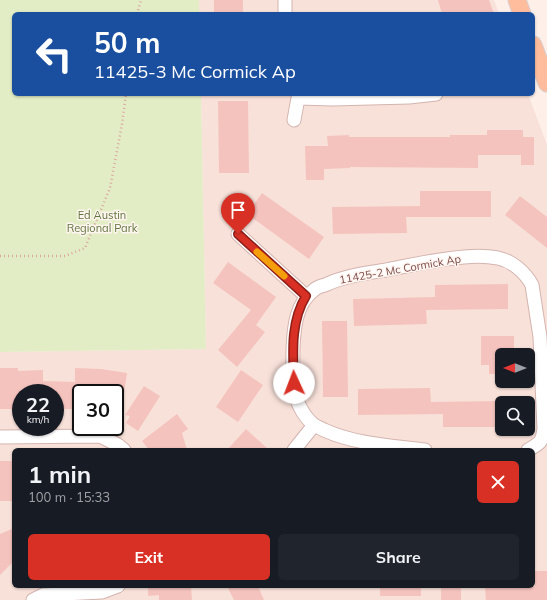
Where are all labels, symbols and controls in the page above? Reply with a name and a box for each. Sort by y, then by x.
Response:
text: 50 m [94,25,160,60]
icon: left [28,28,80,80]
text: 11425-3 Mc Cormick Ap [94,60,296,83]
pin [221,193,255,234]
icon: arrive [227,199,249,221]
park label: Ed Austin Regional Park [67,208,138,235]
street label: 11425-2 Mc Cormick Ap [338,251,462,287]
north arrow [495,348,535,388]
map controls [495,348,535,436]
position arrow [273,362,315,404]
speed limit sign: 30 [72,384,124,436]
text: 22 [26,392,50,417]
button: search [495,396,535,436]
text: km/h [27,413,49,426]
text: 1 min [28,459,91,489]
button: close [477,461,519,503]
text: 100 m · 15:33 [28,489,110,505]
button: Exit [28,534,270,580]
button: Share [278,534,519,580]

